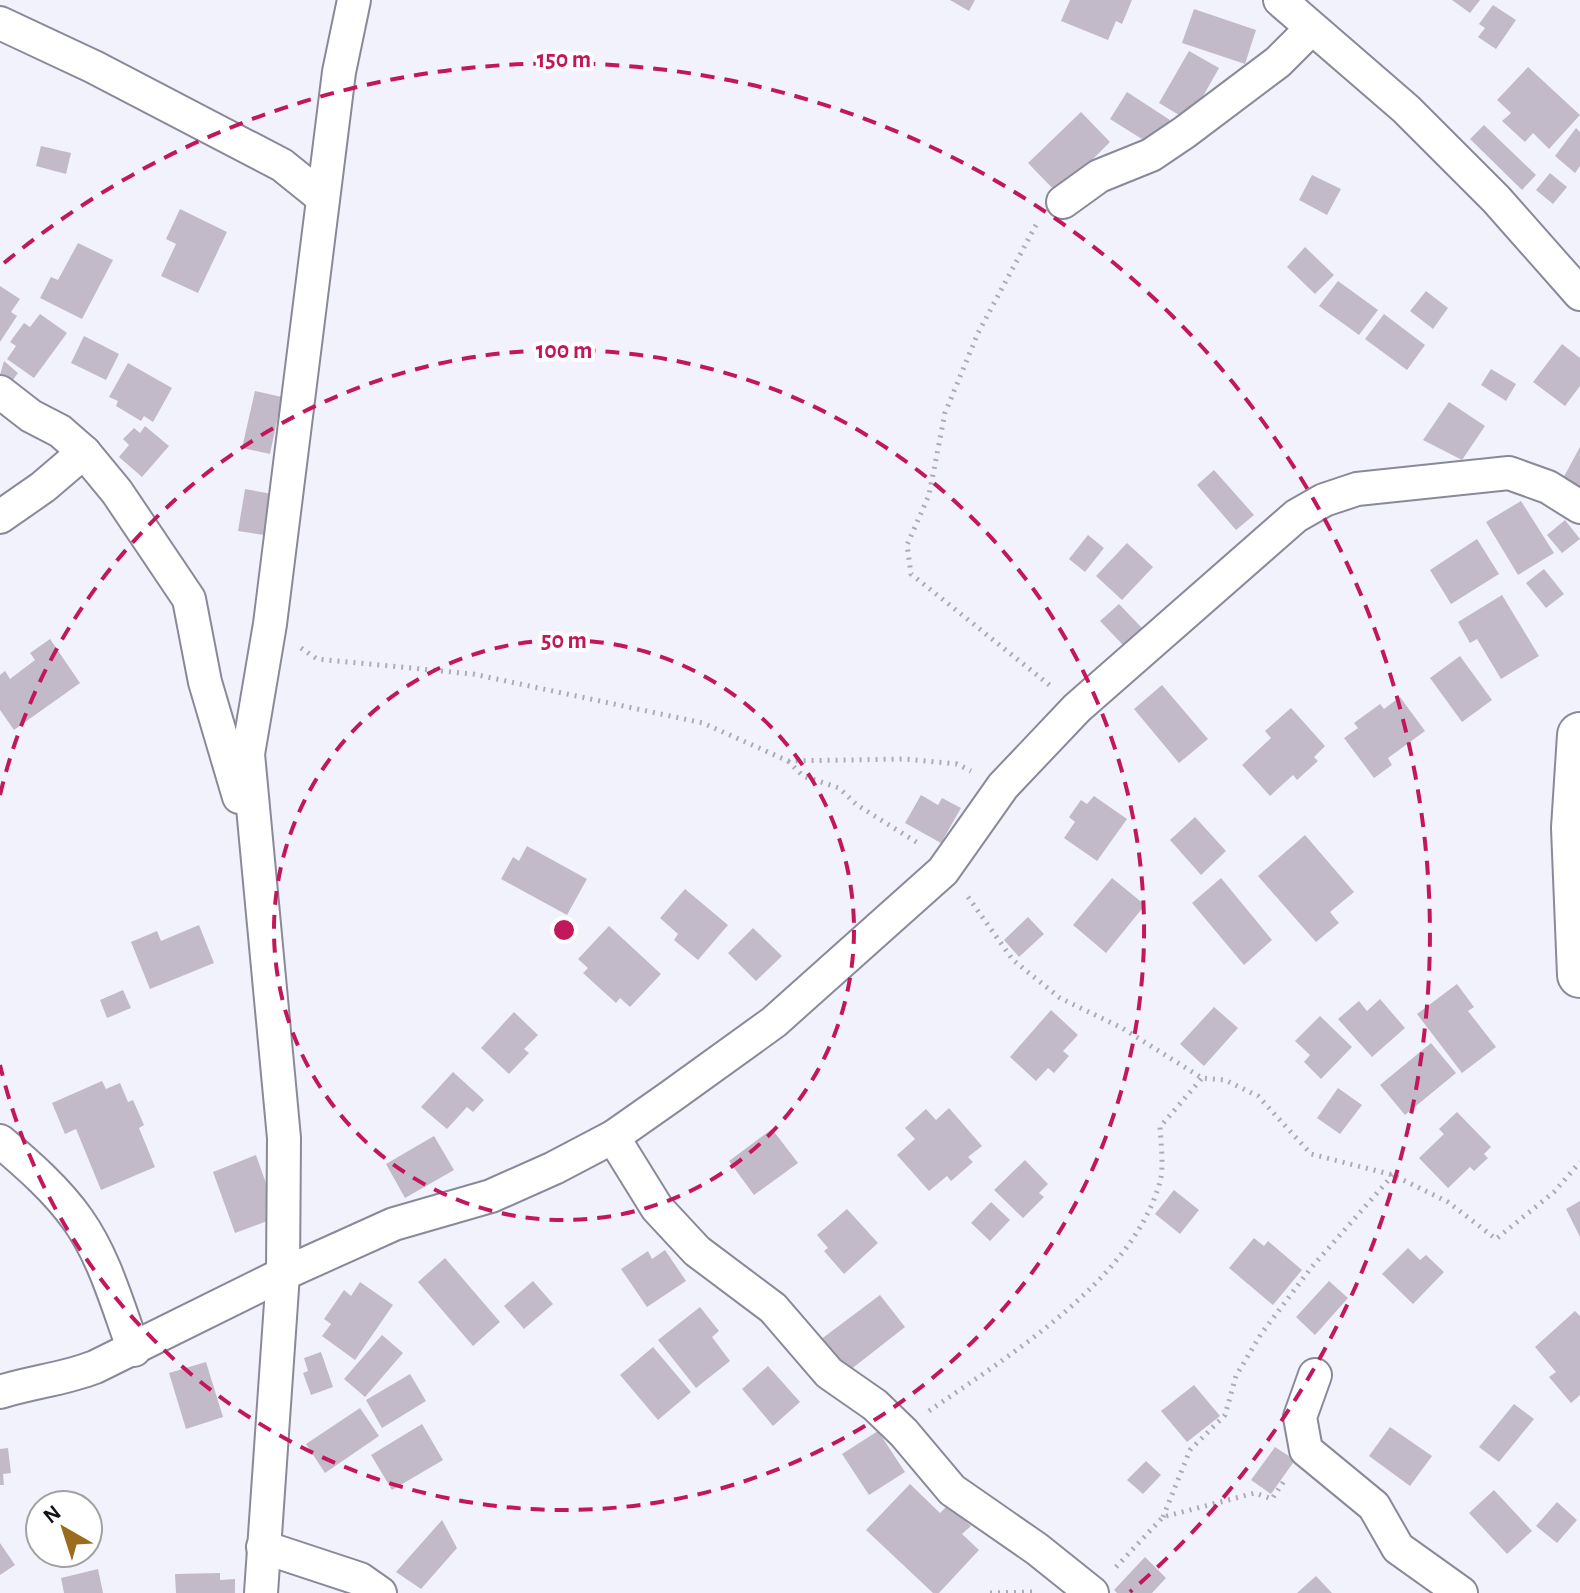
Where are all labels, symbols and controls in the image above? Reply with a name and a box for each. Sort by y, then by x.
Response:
text: 150 m [537,48,591,72]
text: 100 m [536,339,592,363]
text: 50 m [541,629,587,653]
centre of rings [550,916,578,944]
north arrow [24,1489,104,1569]
text: N [39,1501,65,1528]

